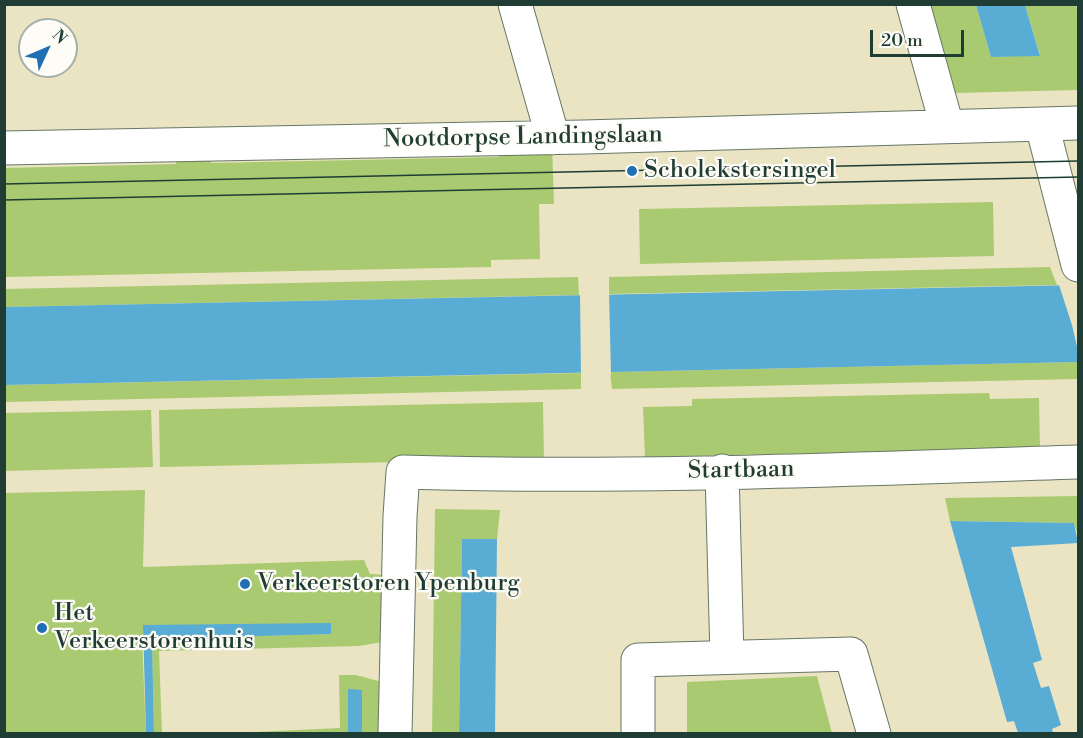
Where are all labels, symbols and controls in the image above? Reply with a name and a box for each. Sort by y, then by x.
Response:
north arrow [18,18,78,78]
scale bar [873,18,968,56]
text: N [48,25,71,48]
text: 20 m [881,29,923,52]
street label: Nootdorpse Landingslaan [383,121,663,155]
place label: Scholekstersingel [644,157,836,185]
marker: Scholekstersingel [625,164,639,178]
street label: Startbaan [687,456,795,486]
place label: Verkeerstoren Ypenburg [257,570,520,598]
marker: Verkeerstoren Ypenburg [238,577,252,591]
place label: Het Verkeerstorenhuis [54,600,254,656]
marker: Het Verkeerstorenhuis [35,621,49,635]

